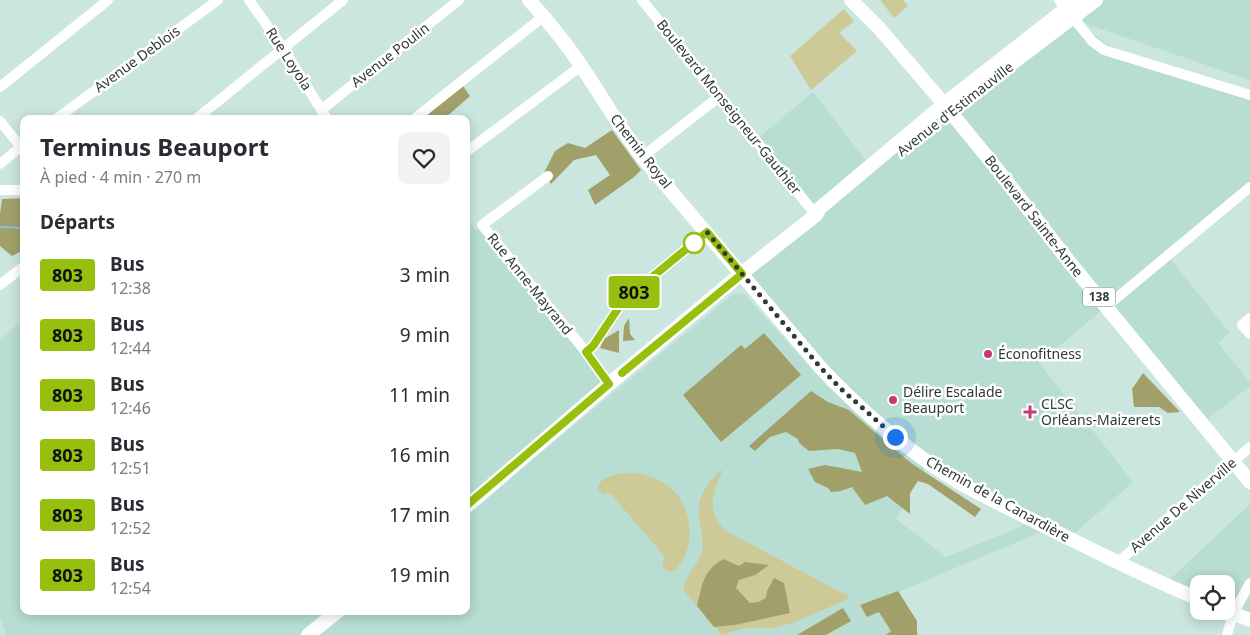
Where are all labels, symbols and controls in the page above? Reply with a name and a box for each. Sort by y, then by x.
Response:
street label: Boulevard Monseigneur-Gauthier [653,15,806,198]
street label: Avenue Poulin [347,18,433,91]
street label: Avenue Deblois [90,21,184,96]
street label: Rue Loyola [262,24,317,94]
street label: Avenue d'Estimauville [892,57,1017,160]
street label: Chemin Royal [606,109,677,192]
text: Terminus Beauport [40,130,269,163]
button: heart [398,132,450,184]
street label: Boulevard Sainte-Anne [981,151,1088,281]
text: À pied · 4 min · 270 m [40,166,201,188]
text: Départs [40,209,115,235]
street label: Rue Anne-Mayrand [483,229,577,339]
unlabelled marker [683,232,705,254]
text: Bus [110,251,145,277]
text: 3 min [400,262,450,288]
text: 803 [52,263,83,287]
line badge: 803 [605,276,663,308]
text: 12:38 [110,277,151,299]
text: 803 [619,280,649,304]
road number: 138 [1083,288,1115,306]
text: Bus [110,311,145,337]
text: 9 min [400,322,450,348]
text: 803 [52,323,83,347]
text: 12:44 [110,337,151,359]
place label: Éconofitness [998,344,1082,363]
marker: Éconofitness [982,348,994,360]
text: Bus [110,371,145,397]
text: 11 min [389,382,450,408]
place label: Délire Escalade Beauport [903,382,1003,417]
text: 803 [52,383,83,407]
marker: Délire Escalade Beauport [887,394,899,406]
place label: CLSC Orléans-Maizerets [1041,394,1161,429]
text: 12:46 [110,397,151,419]
marker: CLSC Orléans-Maizerets [1023,405,1037,419]
your location [883,425,908,450]
text: Bus [110,431,145,457]
text: 16 min [389,442,450,468]
text: 803 [52,443,83,467]
street label: Chemin de la Canardière [923,451,1074,546]
street label: Avenue De Niverville [1125,453,1240,556]
text: 12:51 [110,457,151,479]
text: Bus [110,491,145,517]
text: 17 min [389,502,450,528]
text: 803 [52,503,83,527]
text: 12:52 [110,517,151,539]
text: Bus [110,551,145,577]
text: 19 min [389,562,450,588]
text: 803 [52,563,83,587]
map controls [1190,575,1235,620]
button: locate [1190,575,1235,620]
text: 12:54 [110,577,151,599]

